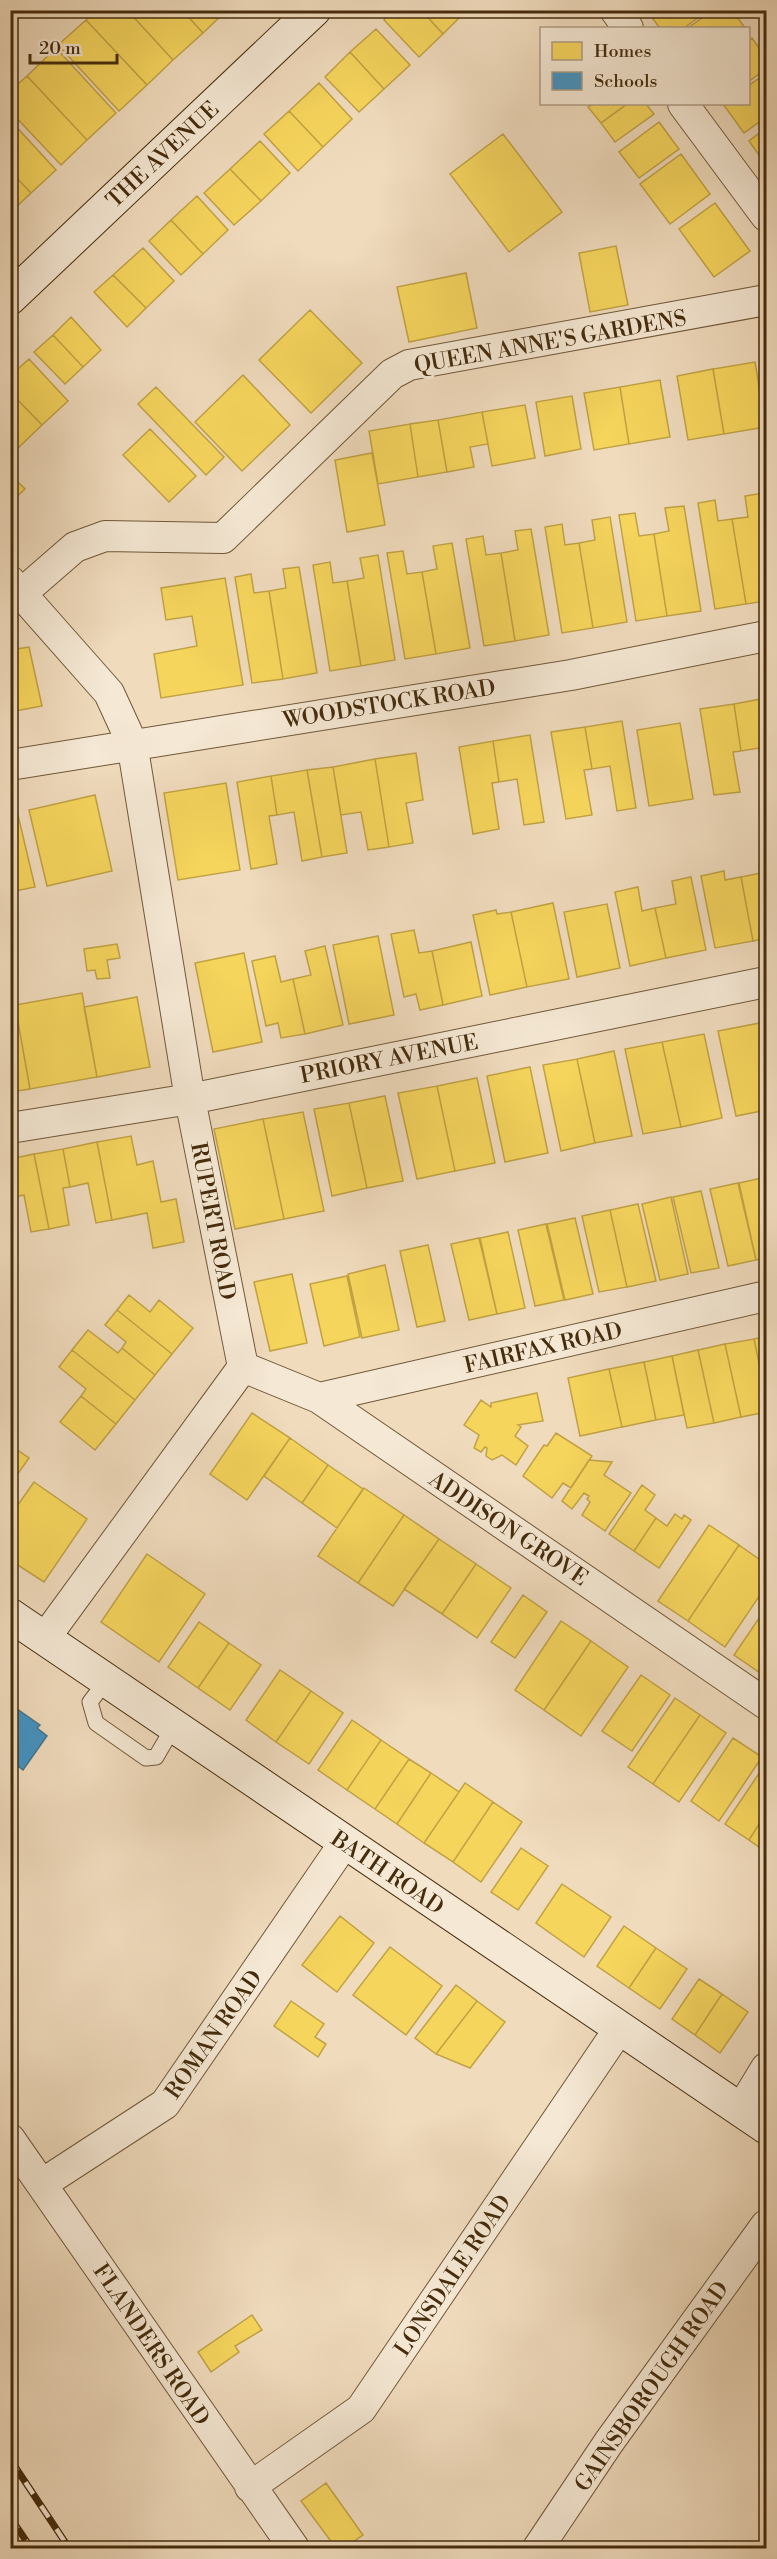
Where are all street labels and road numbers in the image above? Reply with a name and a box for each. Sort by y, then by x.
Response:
street label: THE AVENUE [101,96,225,214]
street label: QUEEN ANNE'S GARDENS [412,305,689,380]
street label: WOODSTOCK ROAD [280,674,497,735]
street label: PRIORY AVENUE [298,1029,481,1090]
street label: RUPERT ROAD [184,1140,241,1302]
street label: FAIRFAX ROAD [462,1317,625,1380]
street label: ADDISON GROVE [423,1466,593,1592]
street label: BATH ROAD [325,1825,449,1921]
street label: ROMAN ROAD [160,1965,269,2104]
street label: LONSDALE ROAD [389,2190,517,2362]
street label: FLANDERS ROAD [87,2259,215,2431]
street label: GAINSBOROUGH ROAD [569,2277,735,2497]

